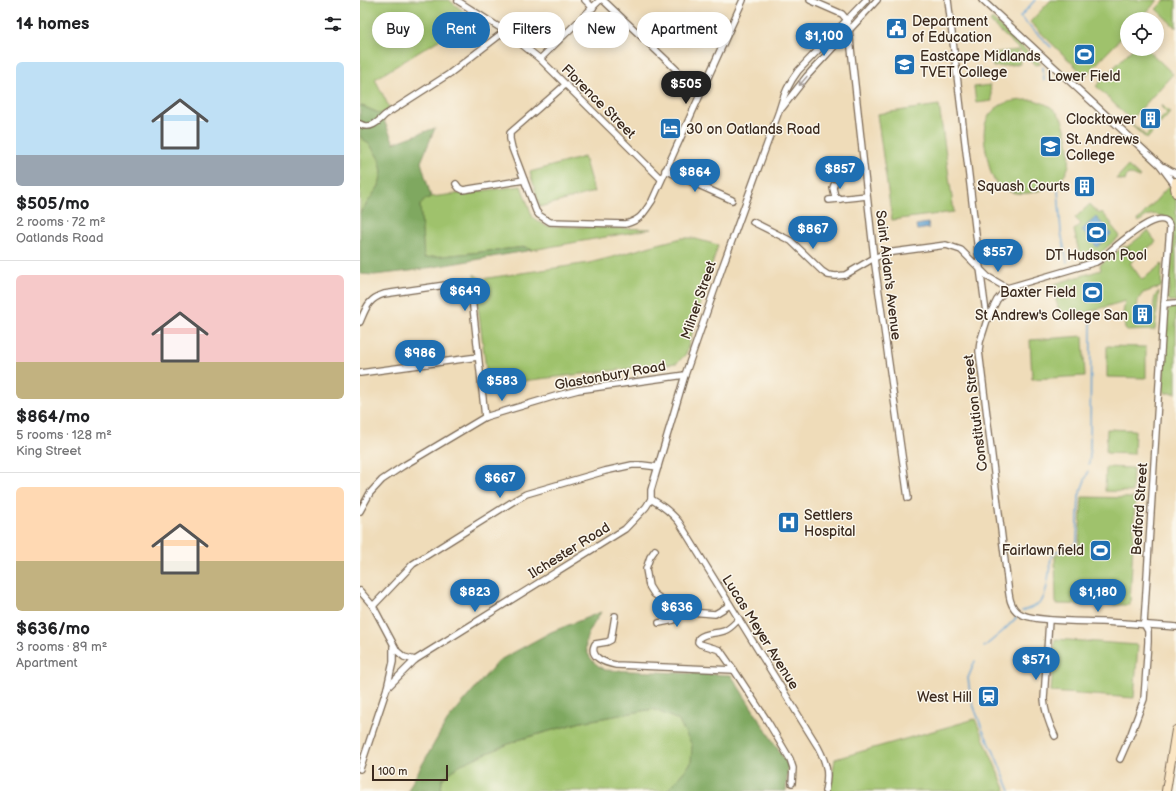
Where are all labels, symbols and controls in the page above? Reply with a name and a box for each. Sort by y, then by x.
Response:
chip: Buy [372,12,424,48]
chip: Rent [432,12,490,48]
chip: Filters [498,12,565,48]
chip: New [573,12,629,48]
chip: Apartment [637,12,732,48]
map controls [1120,12,1164,56]
button: locate [1120,12,1164,56]
icon: filters [322,13,344,35]
place label: Department of Education [912,13,992,46]
text: 14 homes [16,14,89,34]
public building icon: Department of Education [884,16,910,42]
pin: $1,100 [791,23,857,57]
text: $1,100 [805,28,843,44]
sports icon: Lower Field [1071,41,1097,67]
place label: Eastcape Midlands TVET College [920,48,1041,81]
school or university icon: Eastcape Midlands TVET College [892,51,918,77]
street label: Florence Street [558,61,640,142]
place label: Lower Field [1048,68,1120,85]
pin: $505 [662,71,710,105]
one-way arrow [799,75,808,86]
text: $505 [670,76,702,92]
icon: home [144,88,216,160]
building icon: Clocktower [1138,106,1164,132]
place label: Clocktower [1066,111,1137,128]
hotel icon: 30 on Oatlands Road [658,116,684,142]
place label: 30 on Oatlands Road [686,121,820,138]
place label: St. Andrews College [1066,131,1139,164]
school or university icon: St. Andrews College [1037,134,1063,160]
pin: $857 [816,156,864,190]
pin: $864 [671,159,719,193]
text: $857 [824,161,856,177]
text: $864 [679,164,711,180]
building icon: Squash Courts [1072,173,1098,199]
place label: Squash Courts [977,178,1070,195]
text: $505/mo [16,194,90,214]
street label: Saint Aidan's Avenue [872,209,905,341]
text: 2 rooms · 72 m² [16,214,106,230]
pin: $867 [789,216,837,250]
sports icon: DT Hudson Pool [1083,220,1109,246]
text: $867 [797,221,829,237]
text: Oatlands Road [16,230,103,246]
pin: $557 [974,239,1022,273]
text: $557 [983,244,1013,260]
place label: DT Hudson Pool [1045,247,1147,264]
street label: Milner Street [677,258,720,342]
pin: $649 [441,278,489,312]
sports icon: Baxter Field [1079,279,1105,305]
text: $649 [449,283,481,299]
place label: Baxter Field [1000,284,1076,301]
icon: home [144,301,216,373]
building icon: St Andrew's College San [1130,302,1156,328]
place label: St Andrew's College San [975,307,1128,324]
pin: $986 [396,340,444,374]
text: $986 [404,345,436,361]
street label: Constitution Street [960,353,991,472]
street label: Glastonbury Road [553,357,667,394]
pin: $583 [478,368,526,402]
text: $583 [486,373,518,389]
text: $864/mo [16,407,90,427]
text: 5 rooms · 128 m² [16,427,112,443]
text: King Street [16,443,81,459]
street label: Bedford Street [1128,462,1151,556]
pin: $667 [476,465,524,499]
text: $667 [484,470,516,486]
place label: Settlers Hospital [804,507,855,540]
hospital icon: Settlers Hospital [775,510,801,536]
icon: home [144,513,216,585]
street label: Ilchester Road [525,519,613,582]
sports icon: Fairlawn field [1087,537,1113,563]
place label: Fairlawn field [1002,542,1084,559]
street label: Lucas Meyer Avenue [718,572,803,693]
pin: $823 [451,579,499,613]
pin: $1,180 [1065,579,1131,613]
text: $823 [459,584,491,600]
text: $1,180 [1079,584,1117,600]
pin: $636 [653,594,701,628]
text: $636 [661,599,693,615]
text: $636/mo [16,619,90,639]
text: 3 rooms · 89 m² [16,639,107,655]
pin: $571 [1012,647,1060,681]
text: $571 [1022,652,1050,668]
text: Apartment [16,655,77,671]
station icon: West Hill [975,684,1001,710]
place label: West Hill [917,689,972,706]
scale bar [372,763,448,782]
text: 100 m [378,765,407,778]

